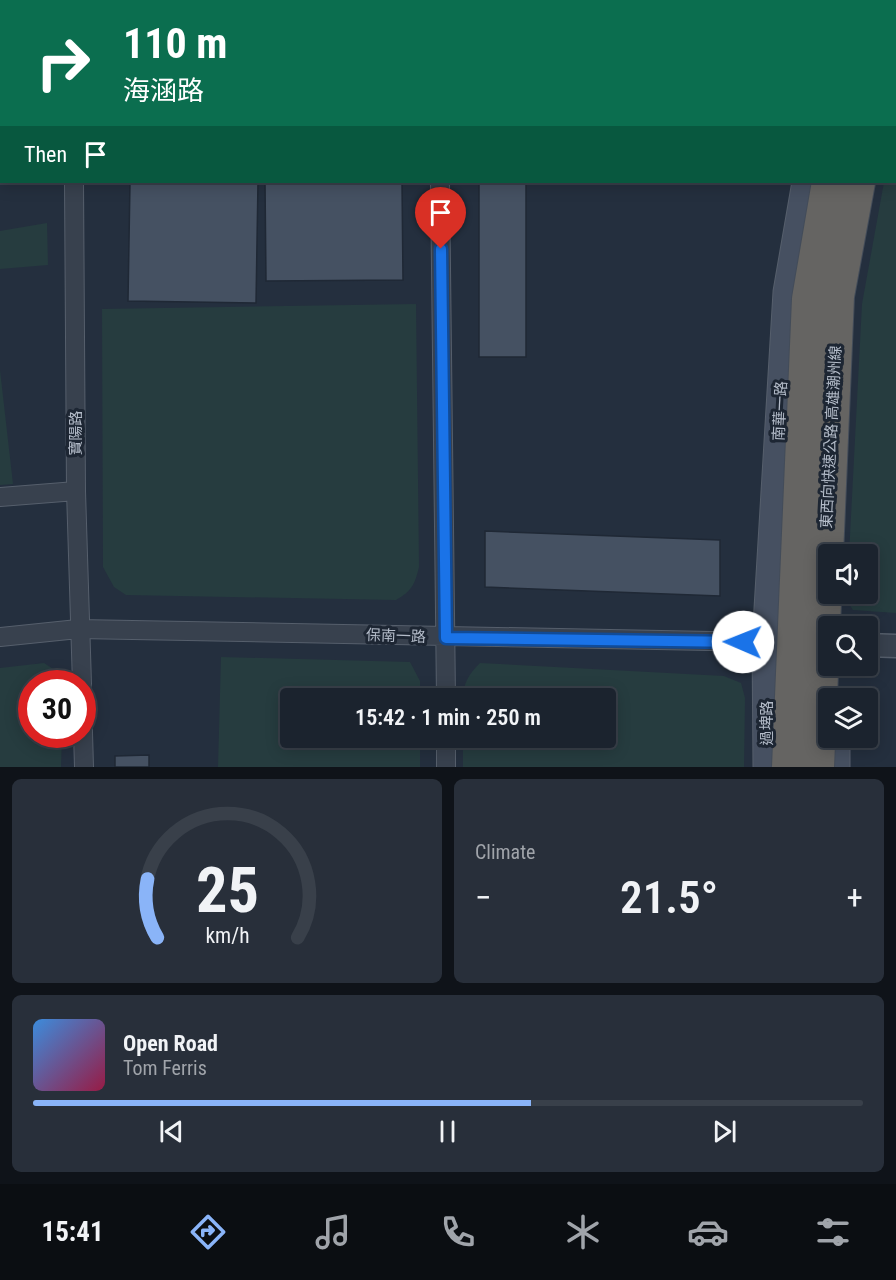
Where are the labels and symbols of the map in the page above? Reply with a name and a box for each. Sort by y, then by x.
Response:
pin [415,187,466,249]
street label: 東西向快速公路 高雄潮州線 [817,345,845,529]
street label: 南華一路 [769,381,791,441]
street label: 寶陽路 [67,410,85,456]
position arrow [711,610,775,674]
street label: 保南一路 [366,626,426,646]
speed limit sign: 30 [18,670,96,748]
street label: 過埤路 [758,700,776,746]

